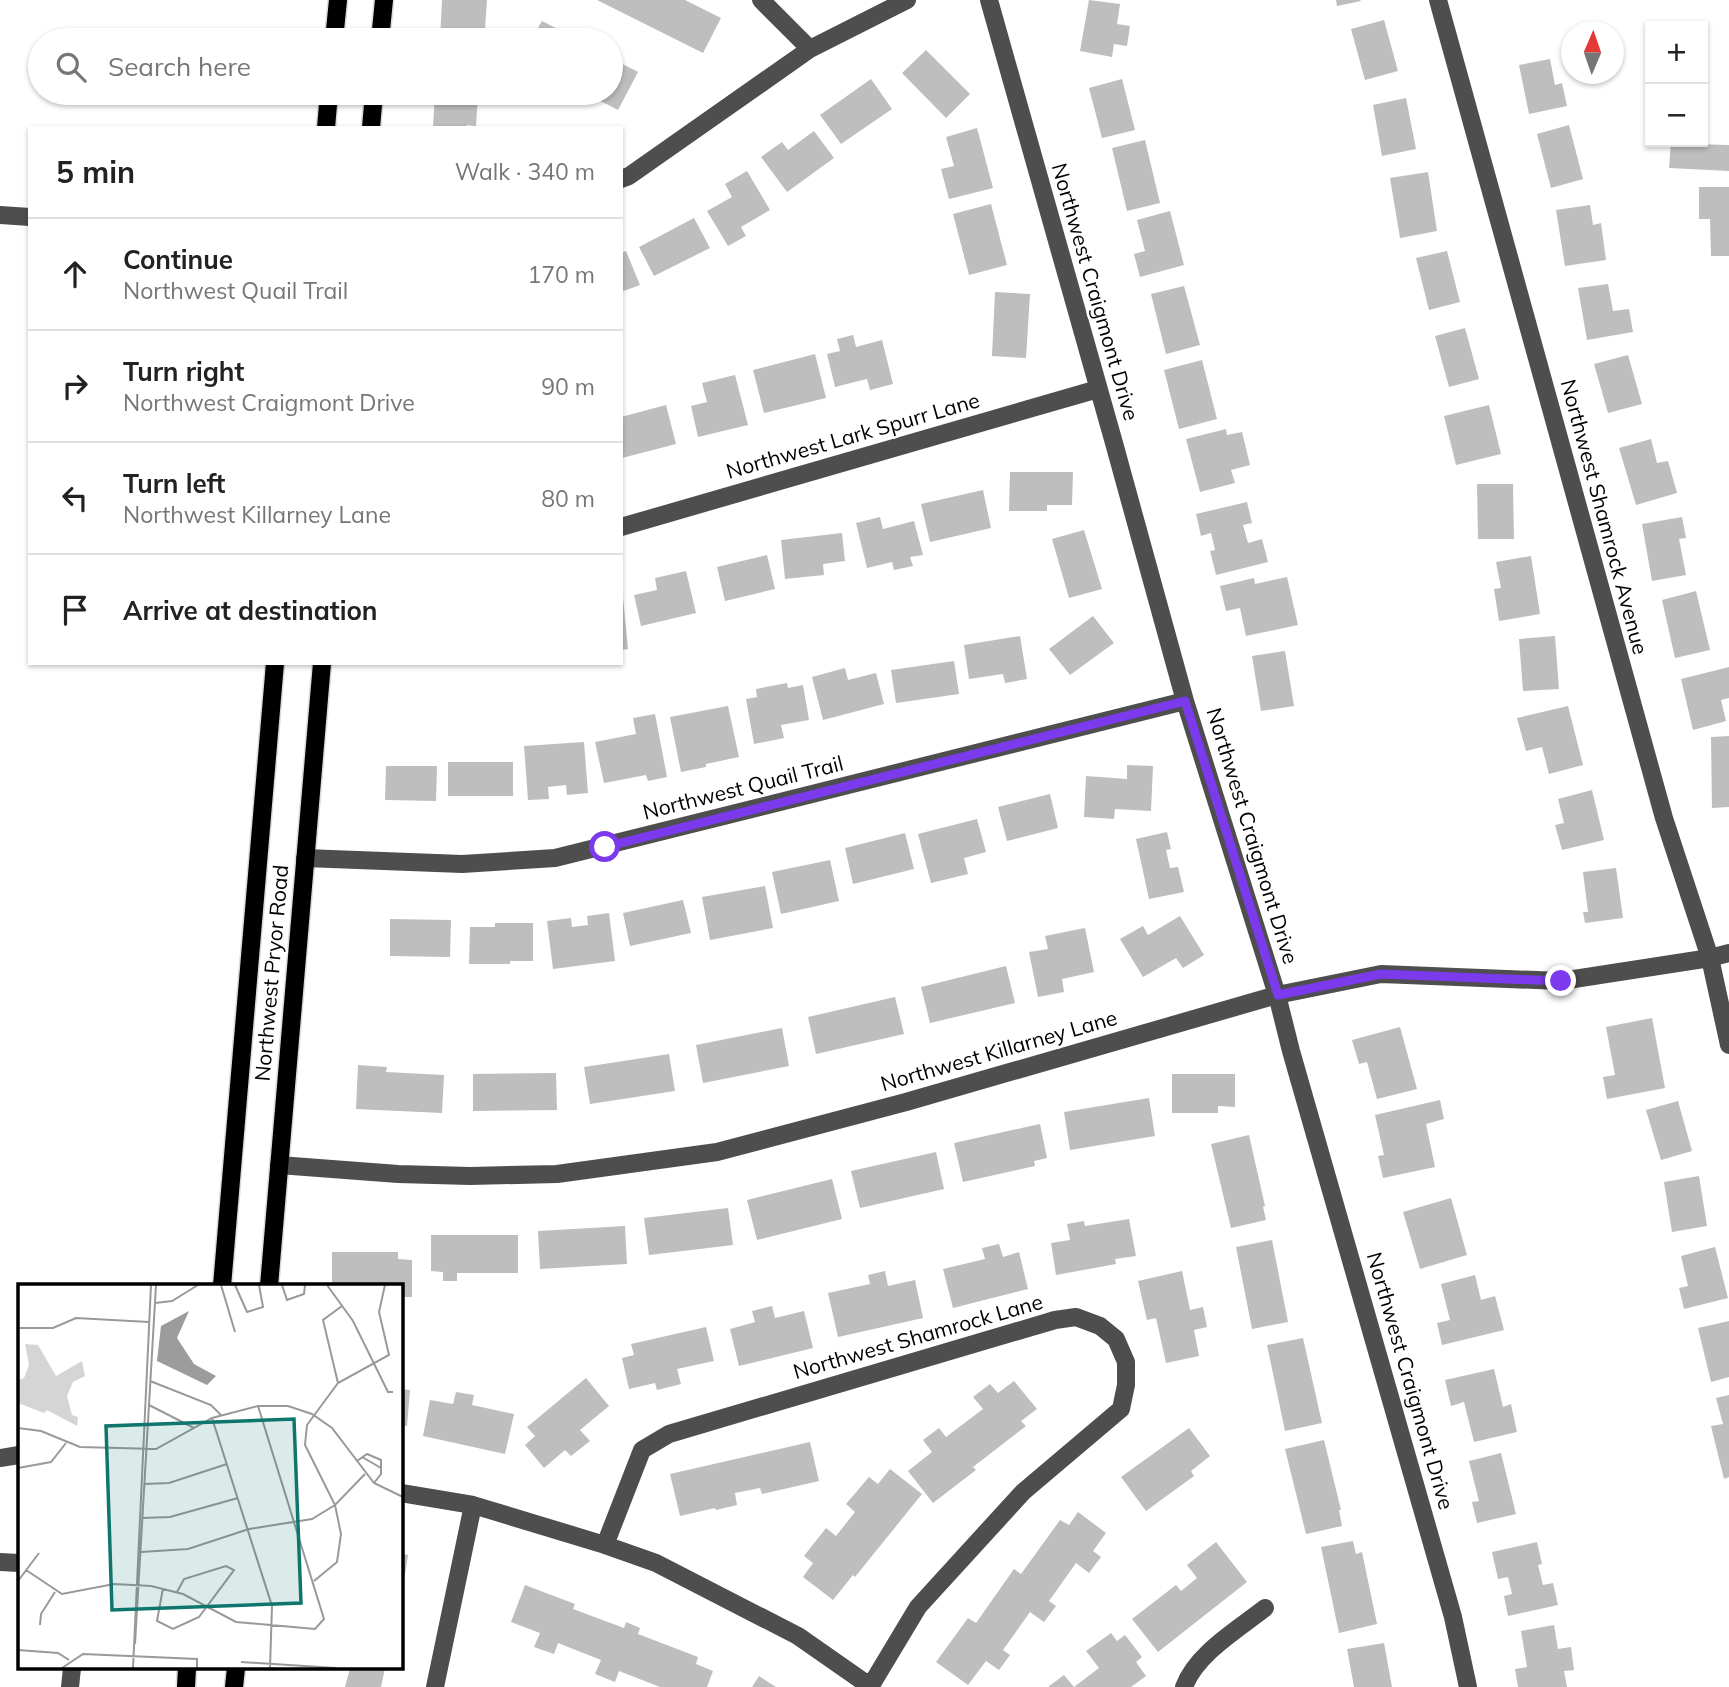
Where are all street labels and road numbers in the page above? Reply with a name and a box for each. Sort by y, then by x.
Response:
street label: Northwest Craigmont Drive [1047,160,1145,423]
street label: Northwest Shamrock Avenue [1556,376,1654,657]
street label: Northwest Lark Spurr Lane [723,386,982,484]
street label: Northwest Craigmont Drive [1202,704,1304,967]
street label: Northwest Quail Trail [640,750,846,825]
street label: Northwest Pryor Road [249,864,293,1082]
street label: Northwest Killarney Lane [878,1004,1120,1096]
street label: Northwest Craigmont Drive [1362,1249,1460,1512]
street label: Northwest Shamrock Lane [790,1288,1046,1384]

